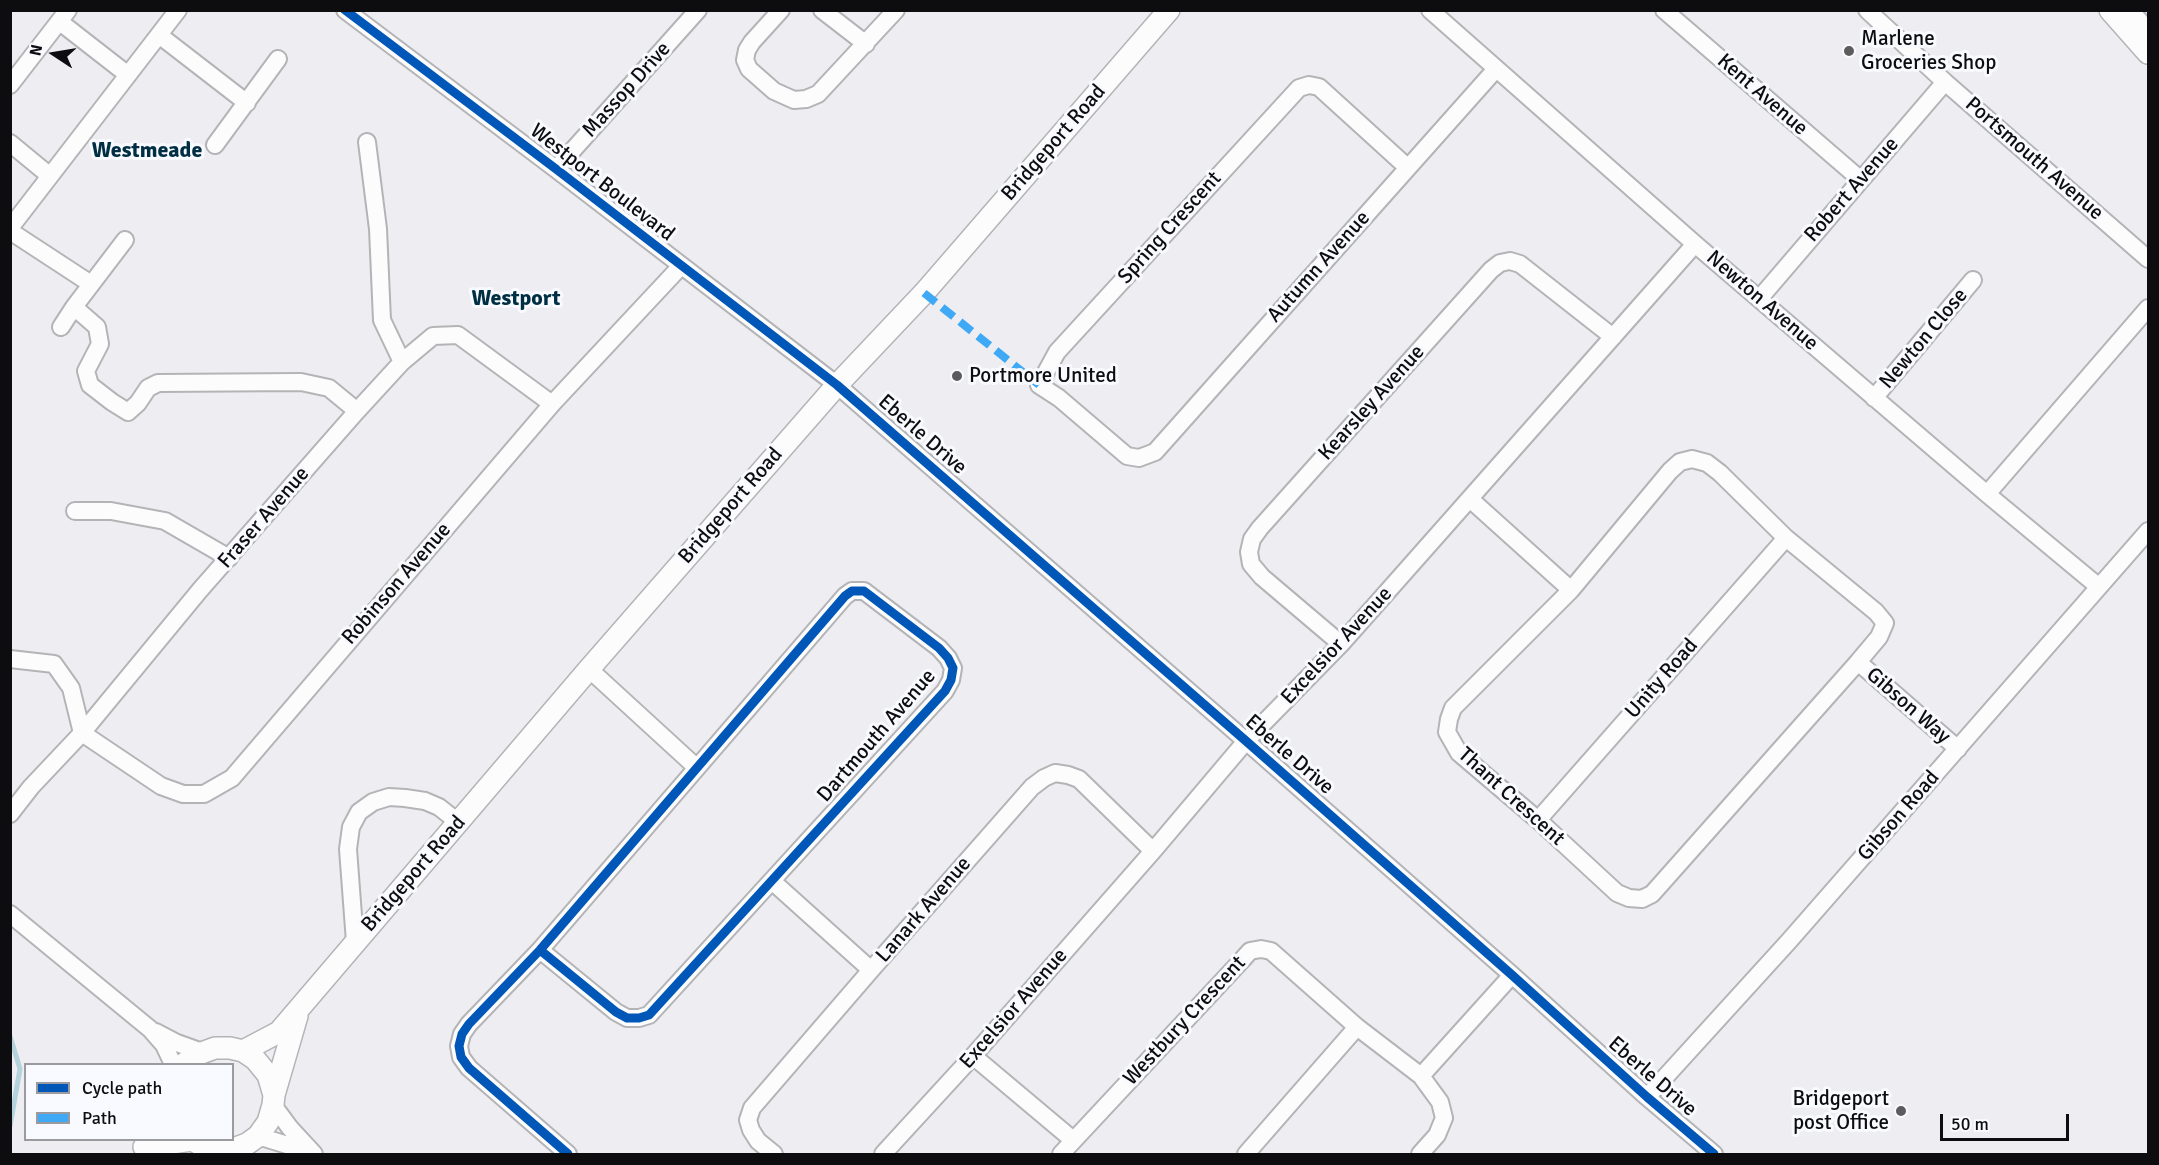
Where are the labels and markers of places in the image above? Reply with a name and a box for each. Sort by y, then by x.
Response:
place label: Marlene Groceries Shop [1861,26,1996,76]
marker: Marlene Groceries Shop [1842,44,1856,58]
place label: Portmore United [969,363,1117,389]
marker: Portmore United [950,369,964,383]
place label: Bridgeport post Office [1793,1086,1889,1136]
marker: Bridgeport post Office [1894,1104,1908,1118]

